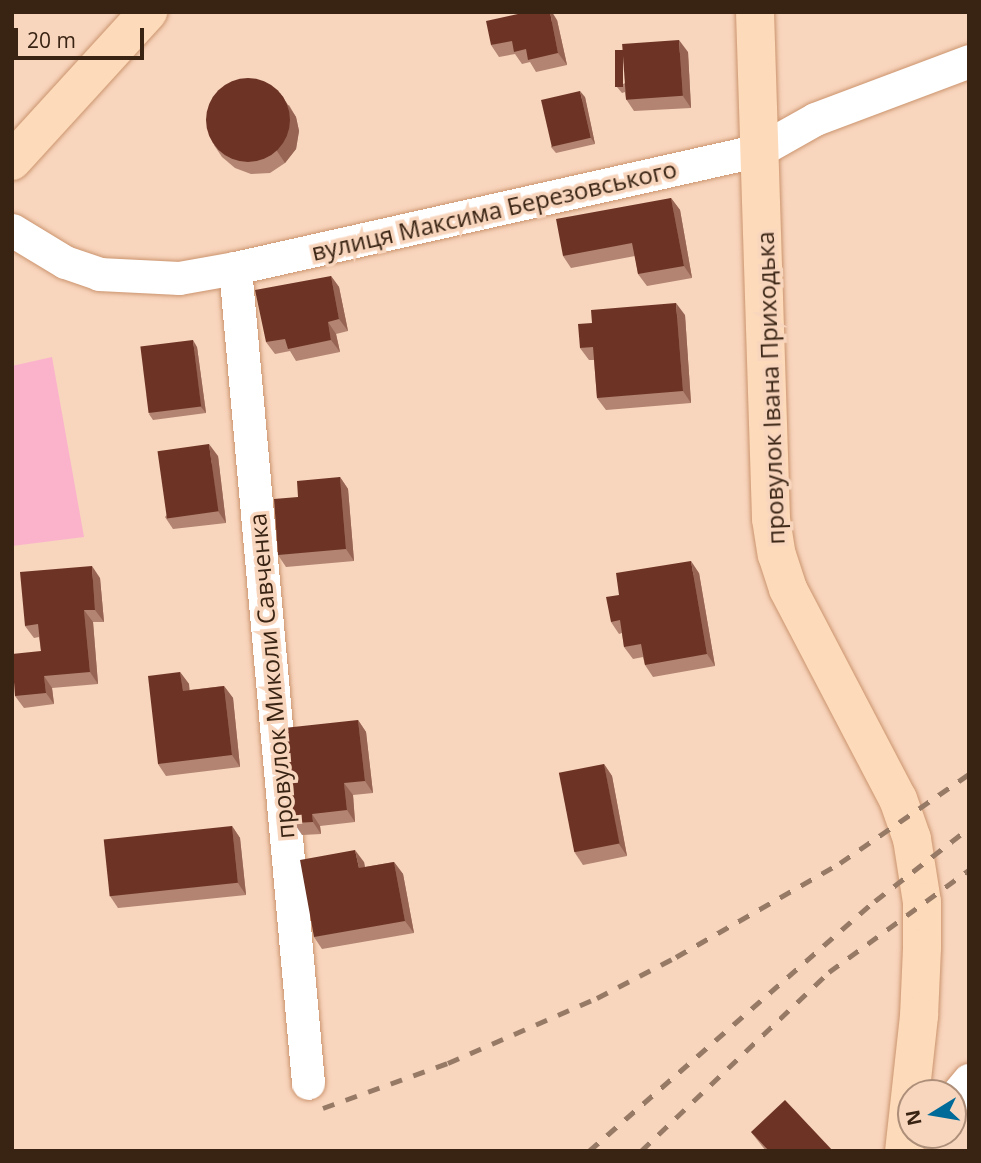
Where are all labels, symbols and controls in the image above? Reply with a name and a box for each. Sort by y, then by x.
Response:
scale bar [18,14,147,58]
text: 20 m [27,26,76,54]
street label: вулиця Максима Березовського [309,154,679,266]
street label: провулок Івана Приходька [750,231,790,545]
street label: провулок Миколи Савченка [242,512,300,840]
north arrow [897,1079,967,1149]
text: N [899,1108,928,1128]

